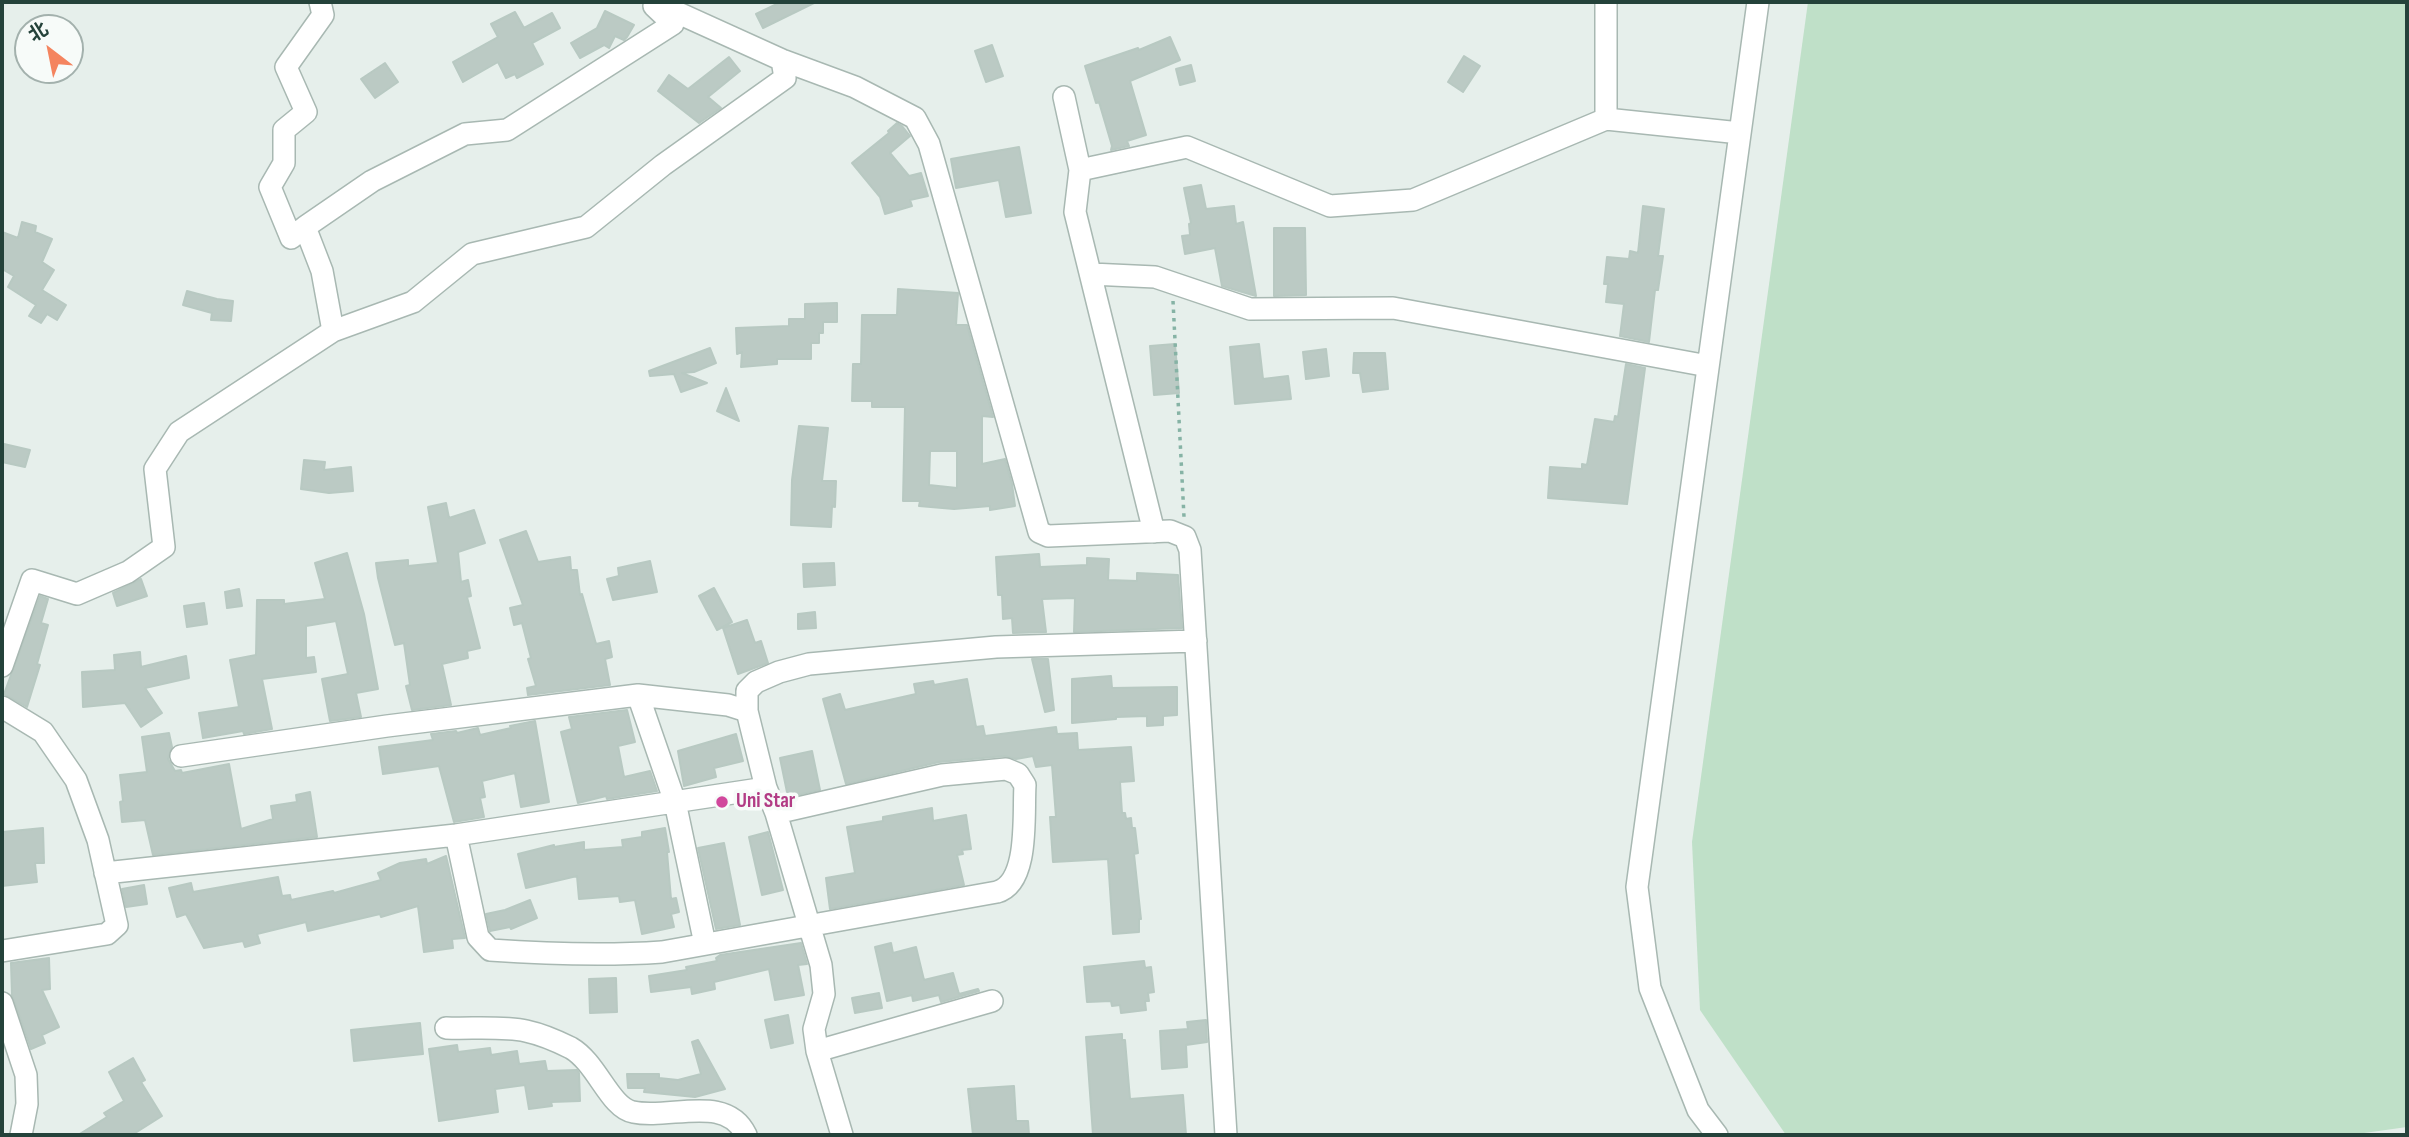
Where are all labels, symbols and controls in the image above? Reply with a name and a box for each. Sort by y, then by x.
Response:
north arrow [14,14,84,84]
text: 北 [25,18,53,47]
place label: Uni Star [736,789,795,815]
marker: Uni Star [714,794,730,810]

